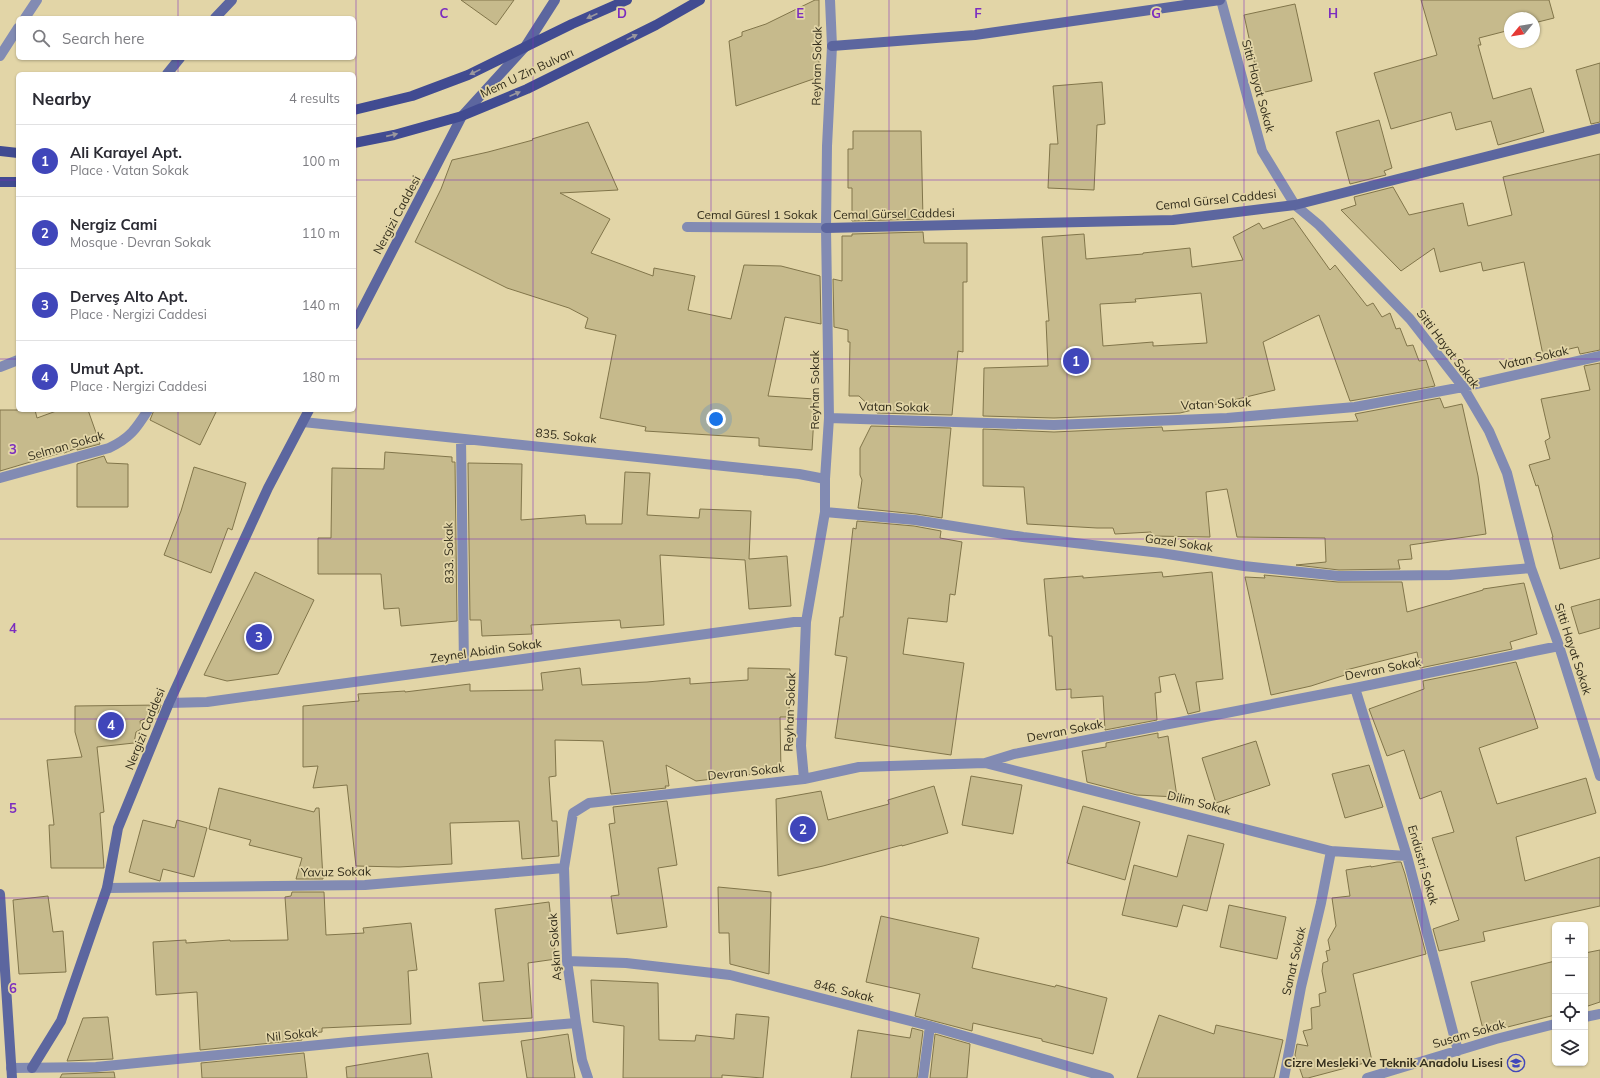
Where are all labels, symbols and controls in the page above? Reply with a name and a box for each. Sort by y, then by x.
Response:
text: C [440,5,449,21]
text: D [617,5,627,21]
text: E [796,5,804,21]
text: F [974,5,982,21]
text: G [1151,5,1161,21]
text: H [1328,5,1338,21]
north arrow [1504,12,1540,48]
one-way arrow [586,13,597,19]
search box [16,16,356,60]
street label: Reyhan Sokak [808,25,825,106]
icon: search [30,27,52,49]
text: Search here [62,29,144,48]
one-way arrow [626,34,638,40]
street label: Sitti Hayat Sokak [1239,38,1278,135]
street label: Mem U Zin Bulvarı [478,44,576,101]
one-way arrow [469,69,480,75]
text: Nearby [32,88,91,109]
text: 4 results [289,90,340,106]
one-way arrow [510,91,522,97]
one-way arrow [386,131,398,137]
text: Ali Karayel Apt. [70,143,182,162]
text: 1 [41,153,49,169]
text: 100 m [302,153,340,169]
text: Place · Vatan Sokak [70,162,189,178]
street label: Nergizi Caddesi [370,173,424,257]
street label: Cemal Gürsel Caddesi [1155,186,1277,213]
street label: Cemal Gürsel Caddesi [833,205,955,222]
street label: Cemal Güresl 1 Sokak [697,207,818,222]
text: Nergiz Cami [70,215,157,234]
text: 2 [41,225,49,241]
text: 110 m [302,225,340,241]
text: Mosque · Devran Sokak [70,234,211,250]
text: Derveş Alto Apt. [70,287,188,306]
text: 3 [41,297,49,313]
text: 140 m [302,297,340,313]
text: Place · Nergizi Caddesi [70,306,207,322]
street label: Sitti Hayat Sokak [1414,306,1484,392]
street label: Vatan Sokak [1498,342,1571,373]
pin: 1 [1063,346,1089,376]
street label: Reyhan Sokak [807,350,822,430]
text: Umut Apt. [70,359,143,378]
text: 4 [41,369,49,385]
text: 180 m [302,369,340,385]
text: Place · Nergizi Caddesi [70,378,207,394]
street label: Vatan Sokak [1180,394,1252,413]
street label: Vatan Sokak [859,398,930,415]
your location [706,409,726,429]
street label: 835. Sokak [535,425,598,446]
street label: Selman Sokak [26,427,106,464]
text: 3 [9,441,17,457]
street label: 833. Sokak [440,521,457,584]
street label: Gazel Sokak [1144,530,1215,555]
street label: Sitti Hayat Sokak [1552,601,1596,697]
text: 4 [9,620,17,636]
pin: 3 [246,622,272,652]
street label: Zeynel Abidin Sokak [429,635,543,666]
street label: Devran Sokak [1344,654,1423,683]
street label: Reyhan Sokak [781,671,798,752]
street label: Nergizi Caddesi [121,686,168,772]
pin: 4 [98,710,124,740]
street label: Devran Sokak [1026,716,1105,745]
street label: Devran Sokak [707,760,786,783]
street label: Dilim Sokak [1166,787,1233,818]
text: 5 [9,800,17,816]
pin: 2 [790,814,816,844]
street label: Endüstri Sokak [1405,823,1442,907]
street label: Yavuz Sokak [300,863,372,880]
street label: Aşkın Sokak [545,912,564,981]
map controls [1552,922,1588,1066]
button: + [1552,922,1588,958]
street label: Sanat Sokak [1278,924,1309,997]
button: − [1552,958,1588,994]
street label: 846. Sokak [813,976,876,1005]
text: 6 [9,980,17,996]
button: locate [1552,994,1588,1030]
street label: Susam Sokak [1431,1016,1508,1051]
street label: Nil Sokak [265,1024,319,1045]
button: layers [1552,1030,1588,1066]
school or university icon: Cizre Mesleki Ve Teknik Anadolu Lisesi [1506,1053,1526,1073]
place label: Cizre Mesleki Ve Teknik Anadolu Lisesi [1284,1055,1503,1070]

